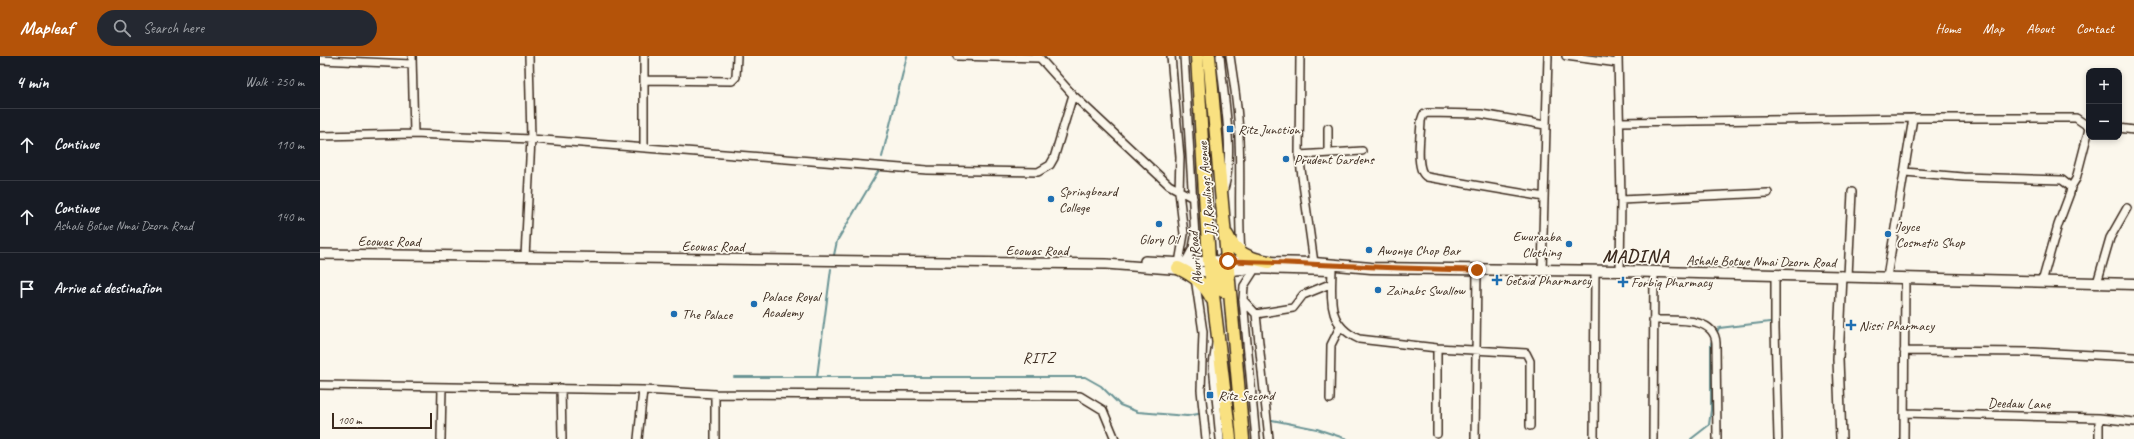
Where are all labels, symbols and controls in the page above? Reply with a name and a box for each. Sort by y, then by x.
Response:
search box [97,10,377,46]
text: Mapleaf [20,16,73,40]
icon: search [111,17,133,39]
text: Search here [143,19,204,38]
text: Home [1935,20,1961,37]
text: Map [1983,20,2004,37]
text: About [2026,20,2054,37]
text: Contact [2076,20,2114,37]
map controls [2086,68,2122,140]
button: + [2086,68,2122,104]
text: 4 min [16,72,49,93]
text: Walk · 250 m [245,74,304,90]
button: − [2086,104,2122,140]
place label: Ritz Junction [1238,121,1300,138]
marker: Ritz Junction [1225,124,1235,134]
icon: ahead [16,134,38,156]
text: Continue [54,135,99,154]
text: 110 m [276,137,304,153]
street label: J.J. Rawlings Avenue [1194,140,1219,238]
place label: Prudent Gardens [1294,151,1375,168]
marker: Prudent Gardens [1281,154,1291,164]
place label: Springboard College [1059,183,1120,216]
marker: Springboard College [1046,194,1056,204]
text: Continue [54,199,99,218]
icon: ahead [16,206,38,228]
text: 140 m [276,209,304,225]
text: Ashale Botwe Nmai Dzorn Road [54,218,193,234]
place label: Joyce Cosmetic Shop [1895,218,1965,251]
marker: Glory Oil [1154,219,1164,229]
street label: Aburi Road [1184,228,1206,285]
place label: Ewuraaba Clothing [1513,228,1562,261]
marker: Joyce Cosmetic Shop [1883,229,1893,239]
place label: Glory Oil [1139,231,1181,248]
street label: Ecowas Road [358,232,423,251]
street label: Ecowas Road [682,237,747,256]
marker: Ewuraaba Clothing [1564,239,1574,249]
street label: Ecowas Road [1006,242,1071,259]
place label: Awonye Chop Bar [1377,242,1461,259]
marker: Awonye Chop Bar [1364,245,1374,255]
district label: MADINA [1603,245,1670,267]
route start [1219,252,1237,270]
street label: Ashale Botwe Nmai Dzorn Road [1686,252,1838,271]
route end [1468,261,1486,279]
place label: Getaid Pharmarcy [1505,272,1592,289]
place label: Forbiq Pharmacy [1631,274,1713,291]
marker: Getaid Pharmarcy [1492,275,1502,285]
marker: Forbiq Pharmacy [1618,277,1628,287]
icon: arrive [16,278,38,300]
text: Arrive at destination [54,279,161,298]
place label: Zainabs Swallow [1386,282,1466,299]
marker: Zainabs Swallow [1373,285,1383,295]
place label: Palace Royal Academy [762,288,823,321]
marker: Palace Royal Academy [749,299,759,309]
place label: The Palace [682,306,734,323]
marker: The Palace [669,309,679,319]
place label: Nissi Pharmacy [1859,317,1935,334]
marker: Nissi Pharmacy [1846,320,1856,330]
district label: RITZ [1023,349,1056,368]
place label: Ritz Second [1218,387,1276,404]
marker: Ritz Second [1205,390,1215,400]
street label: Deedaw Lane [1988,394,2052,413]
scale bar [332,411,432,430]
text: 100 m [338,413,362,427]

